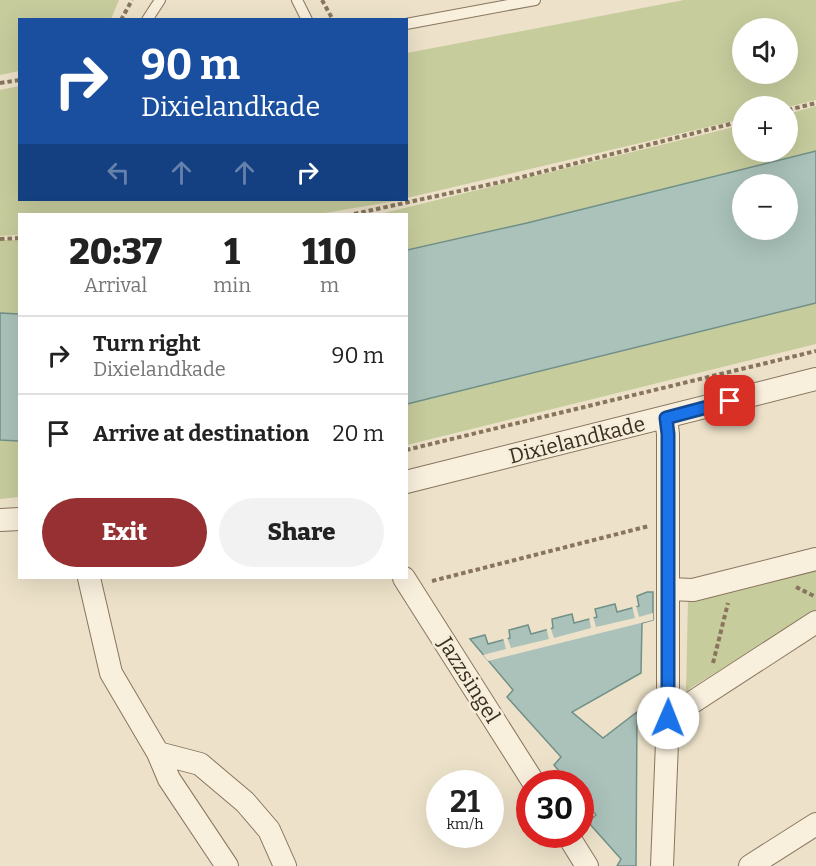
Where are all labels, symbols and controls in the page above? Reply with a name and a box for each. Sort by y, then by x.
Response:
map controls [732,18,798,240]
button: sound [732,18,798,84]
text: 90 m [141,40,240,90]
icon: right [42,42,120,120]
text: Dixielandkade [141,91,320,123]
button: + [732,96,798,162]
icon: left [102,156,135,189]
icon: ahead [165,156,198,189]
icon: ahead [228,156,261,189]
icon: right [291,156,324,189]
button: − [732,174,798,240]
text: 20:37 [69,230,162,274]
text: 1 [224,230,240,274]
text: 110 [302,230,357,274]
text: Arrival [84,273,147,297]
text: min [213,273,251,297]
text: m [320,273,339,297]
text: Turn right [93,330,201,357]
icon: right [42,339,75,372]
text: 90 m [332,342,384,369]
text: Dixielandkade [93,357,226,381]
pin [704,375,755,426]
icon: arrive [713,384,746,417]
street label: Dixielandkade [506,411,648,469]
icon: arrive [42,417,75,450]
text: Arrive at destination [93,420,309,447]
text: 20 m [333,420,384,447]
button: Exit [42,498,207,567]
button: Share [219,498,384,567]
street label: Jazzsingel [432,631,506,728]
position arrow [636,686,700,750]
speed limit sign: 30 [516,770,594,848]
text: 21 [450,784,480,820]
text: km/h [446,815,484,833]

